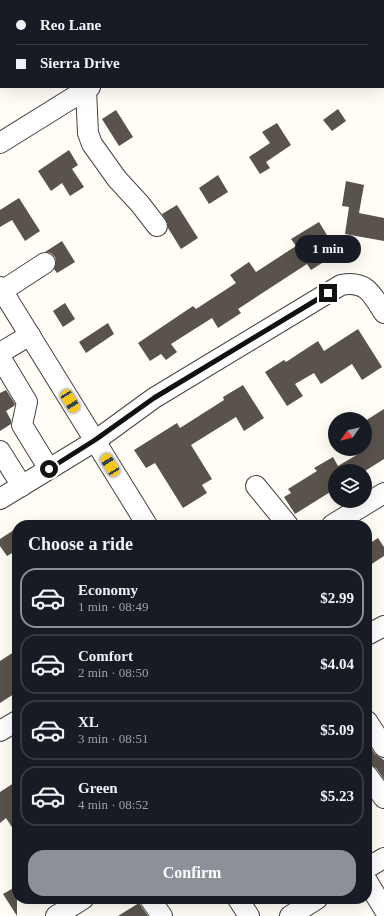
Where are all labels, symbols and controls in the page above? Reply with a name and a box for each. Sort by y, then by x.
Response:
text: Reo Lane [40,17,101,33]
text: Sierra Drive [40,55,120,71]
callout: 1 min [295,235,361,263]
text: 1 min [312,241,344,256]
route end [319,284,337,302]
car [59,388,81,414]
north arrow [328,412,372,456]
map controls [328,412,372,508]
car [99,452,121,478]
route start [40,460,58,478]
button: layers [328,464,372,508]
text: Choose a ride [28,534,133,554]
icon: car [30,580,66,616]
text: Economy [78,582,138,598]
text: $2.99 [320,590,354,606]
text: 1 min · 08:49 [78,599,148,614]
icon: car [30,646,66,682]
text: Comfort [78,648,133,664]
text: $4.04 [320,656,354,672]
text: 2 min · 08:50 [78,665,148,680]
icon: car [30,712,66,748]
text: XL [78,714,99,730]
text: $5.09 [320,722,354,738]
text: 3 min · 08:51 [78,731,148,746]
icon: car [30,778,66,814]
text: Green [78,780,118,796]
text: $5.23 [320,788,354,804]
text: 4 min · 08:52 [78,797,148,812]
button: Confirm [28,850,356,896]

